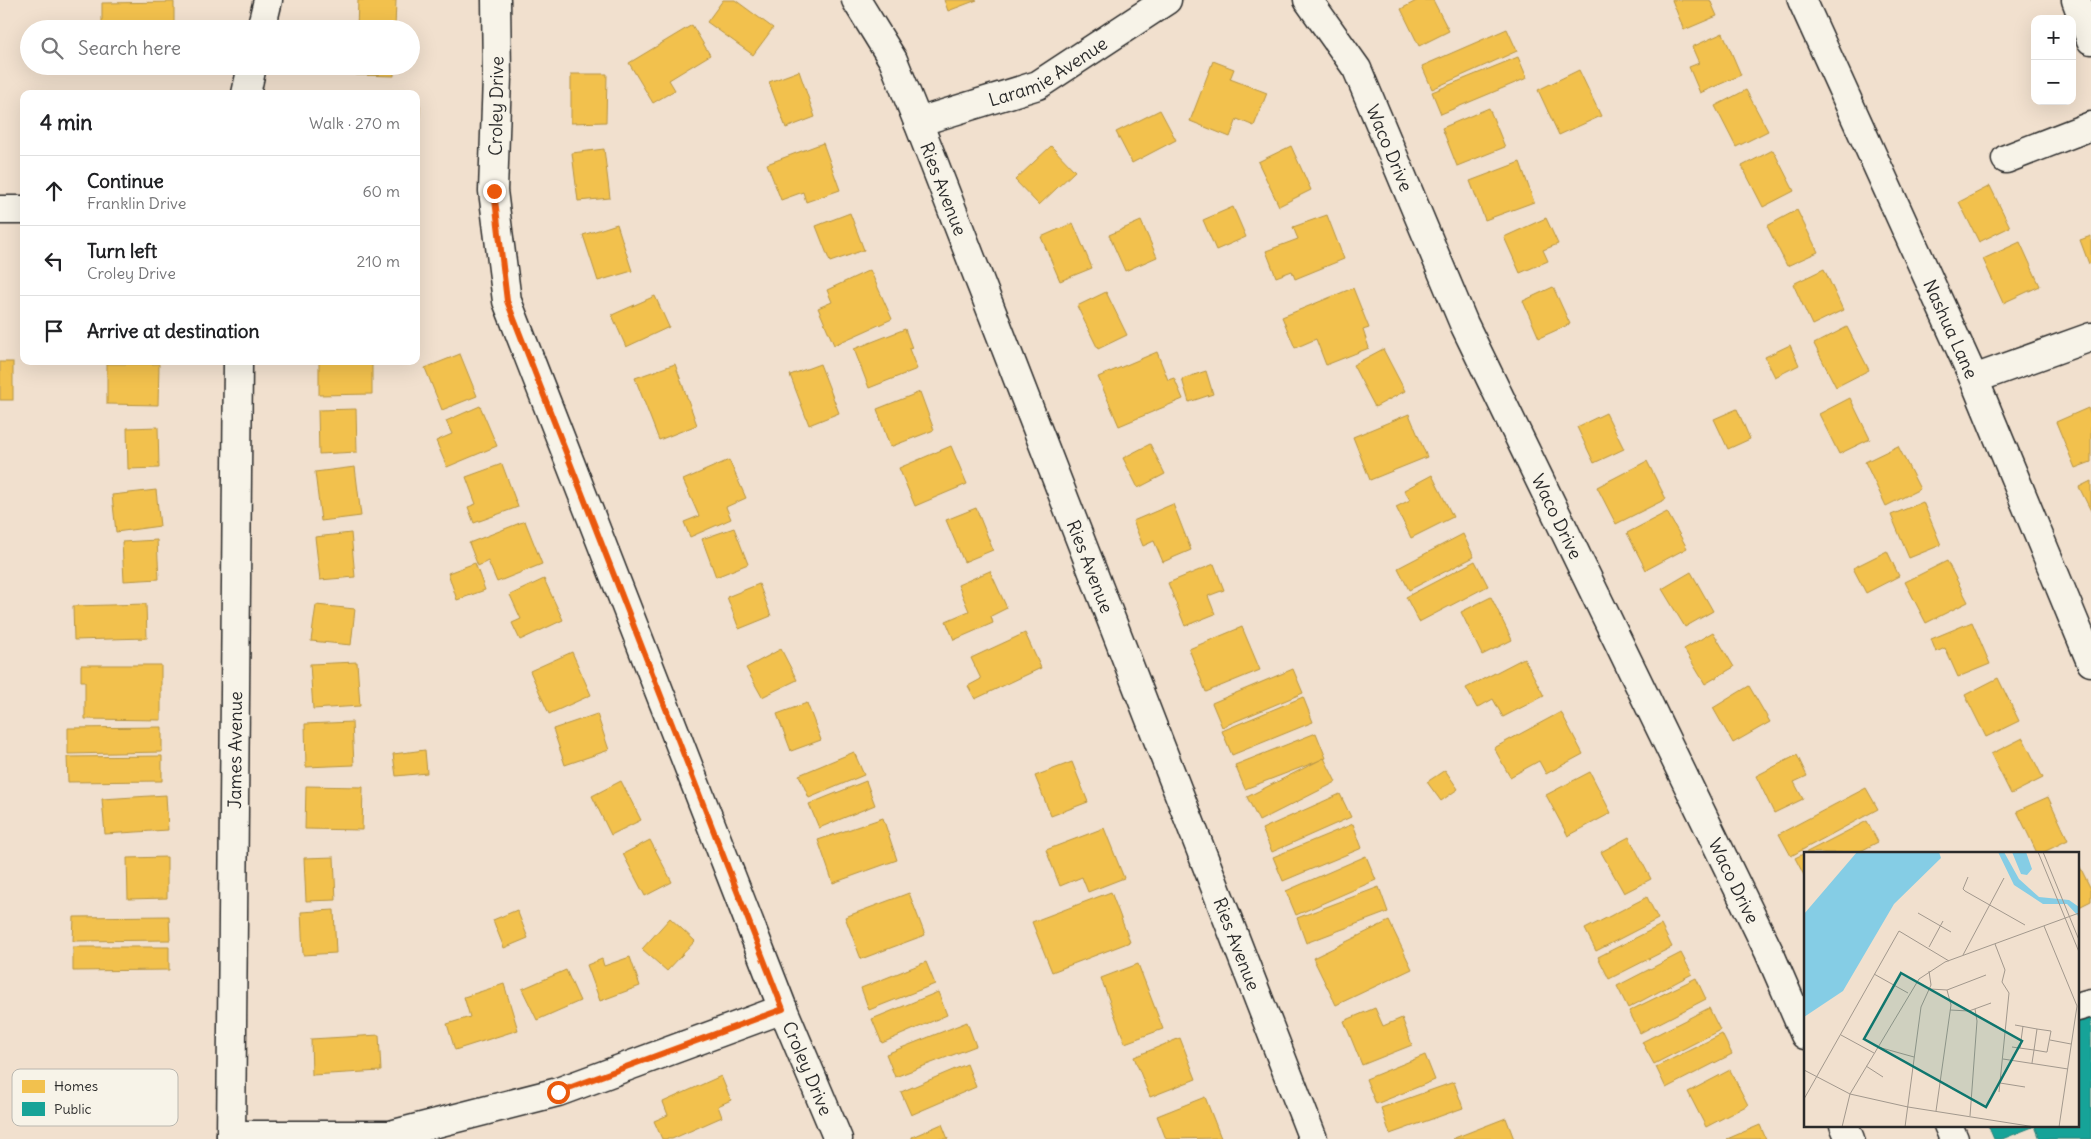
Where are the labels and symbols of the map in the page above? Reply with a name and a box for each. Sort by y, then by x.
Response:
street label: Laramie Avenue [986,31,1111,111]
street label: Croley Drive [484,56,508,156]
street label: Waco Drive [1362,101,1418,195]
street label: Ries Avenue [915,139,972,239]
route end [483,180,506,203]
street label: Nashua Lane [1919,276,1984,382]
street label: Waco Drive [1527,470,1588,563]
street label: Ries Avenue [1062,516,1119,616]
street label: James Avenue [222,691,247,809]
street label: Waco Drive [1704,834,1765,927]
inset map [1804,852,2078,1126]
street label: Ries Avenue [1209,894,1266,994]
street label: Croley Drive [778,1018,838,1119]
legend [12,1069,178,1126]
text: Homes [54,1077,98,1095]
route start [547,1081,570,1104]
text: Public [54,1100,92,1118]

